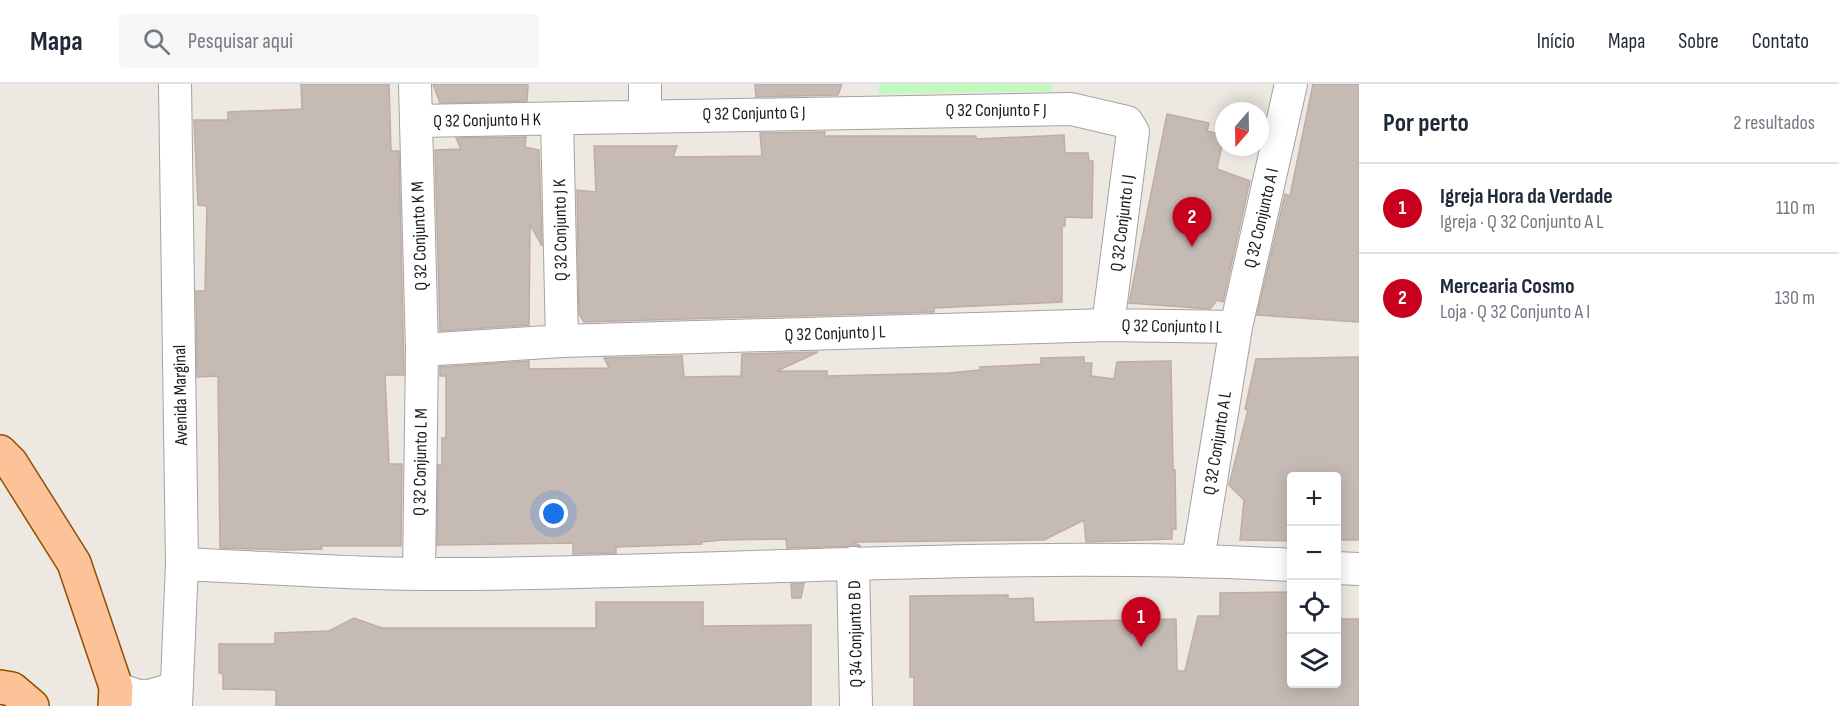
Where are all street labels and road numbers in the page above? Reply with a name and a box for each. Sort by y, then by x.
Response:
street label: Q 32 Conjunto F J [945,100,1047,121]
street label: Q 32 Conjunto G J [702,102,806,125]
street label: Q 32 Conjunto H K [433,109,542,132]
street label: Q 32 Conjunto A I [1240,166,1283,270]
street label: Q 32 Conjunto I J [1106,173,1139,273]
street label: Q 32 Conjunto J K [549,178,572,281]
street label: Q 32 Conjunto K M [407,181,432,291]
street label: Q 32 Conjunto I L [1121,315,1223,338]
street label: Q 32 Conjunto J L [784,321,886,346]
street label: Avenida Marginal [169,344,192,447]
street label: Q 32 Conjunto A L [1199,389,1236,496]
street label: Q 32 Conjunto L M [409,408,432,516]
street label: Q 34 Conjunto B D [844,580,867,688]

